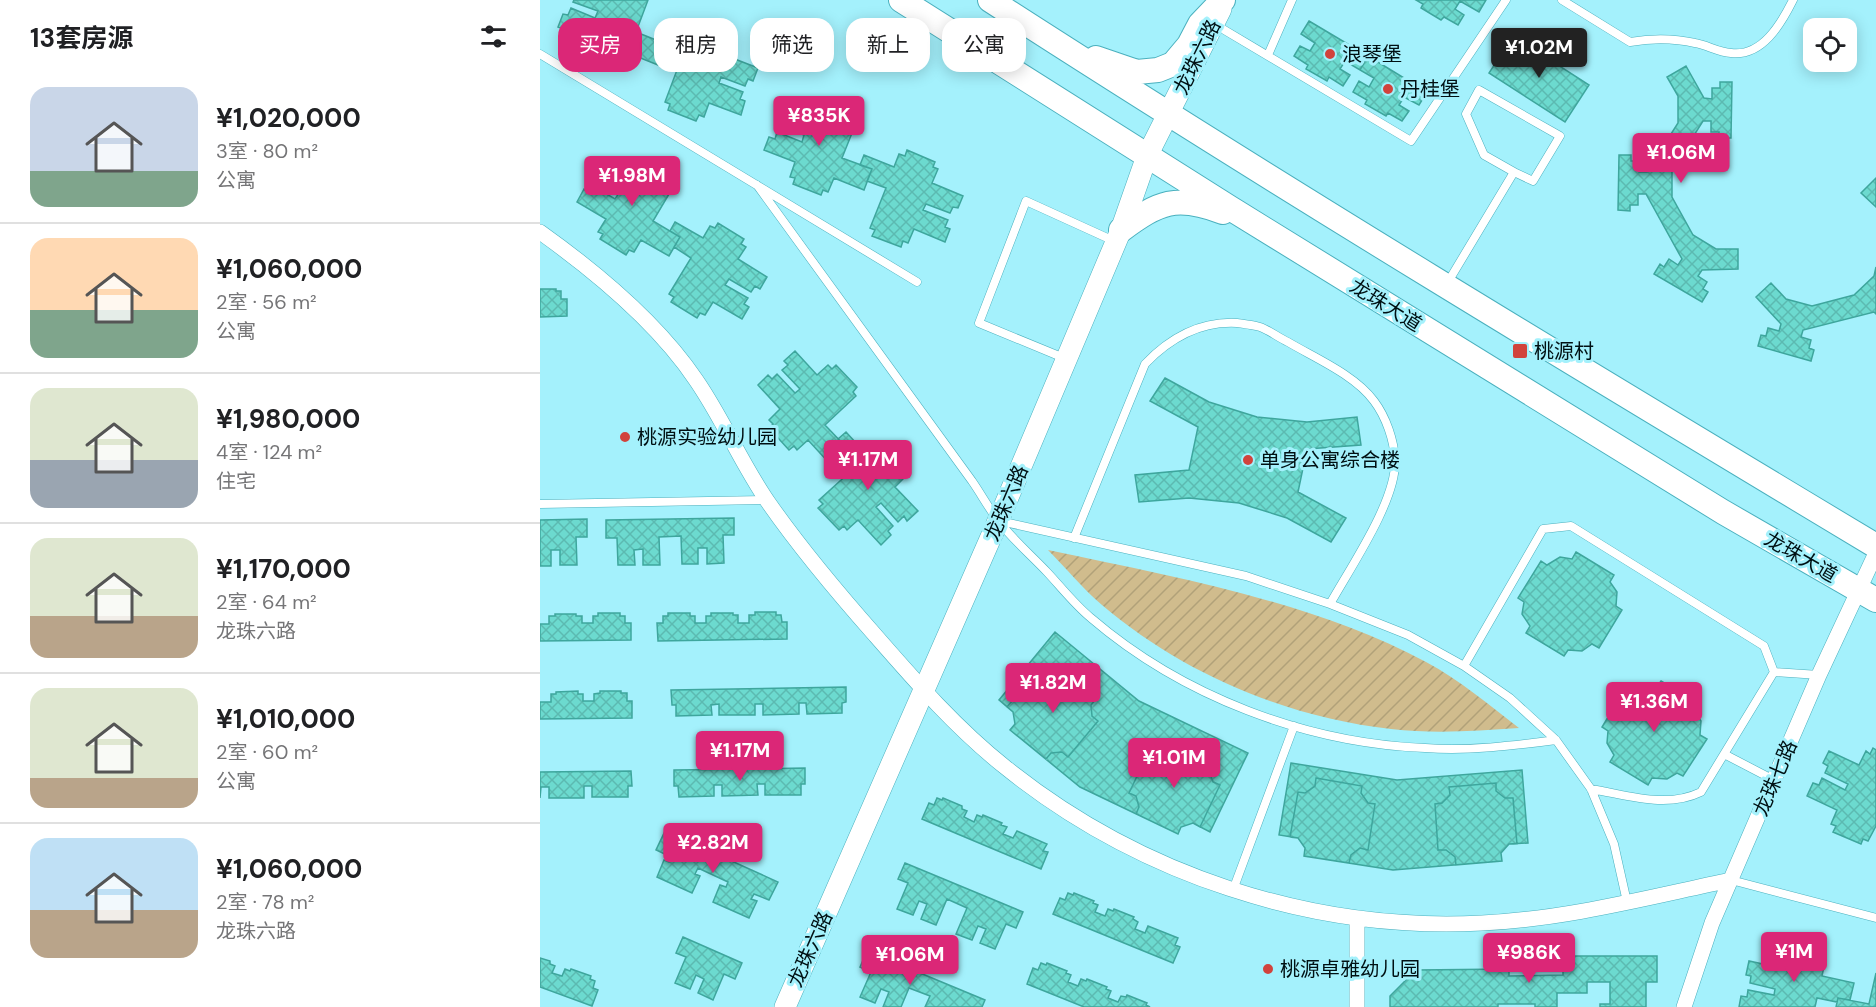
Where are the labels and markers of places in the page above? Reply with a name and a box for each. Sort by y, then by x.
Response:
pin: ¥1.02M [1490,28,1588,79]
place label: 浪琴堡 [1342,41,1402,67]
marker: 浪琴堡 [1323,47,1337,61]
place label: 丹桂堡 [1400,76,1460,102]
marker: 丹桂堡 [1381,82,1395,96]
pin: ¥835K [777,96,861,147]
pin: ¥1.06M [1632,133,1730,184]
pin: ¥1.98M [583,156,681,207]
place label: 桃源村 [1534,338,1594,364]
marker: 桃源村 [1511,342,1529,360]
place label: 桃源实验幼儿园 [637,424,777,450]
marker: 桃源实验幼儿园 [618,430,632,444]
pin: ¥1.17M [819,440,917,491]
place label: 单身公寓综合楼 [1260,447,1400,473]
marker: 单身公寓综合楼 [1241,453,1255,467]
pin: ¥1.82M [1004,663,1102,714]
pin: ¥1.36M [1605,682,1703,733]
pin: ¥1.17M [691,731,789,782]
pin: ¥1.01M [1125,738,1223,789]
pin: ¥2.82M [664,823,762,874]
pin: ¥1M [1765,932,1823,983]
pin: ¥986K [1487,933,1571,984]
pin: ¥1.06M [861,935,959,986]
place label: 桃源卓雅幼儿园 [1280,956,1420,982]
marker: 桃源卓雅幼儿园 [1261,962,1275,976]

